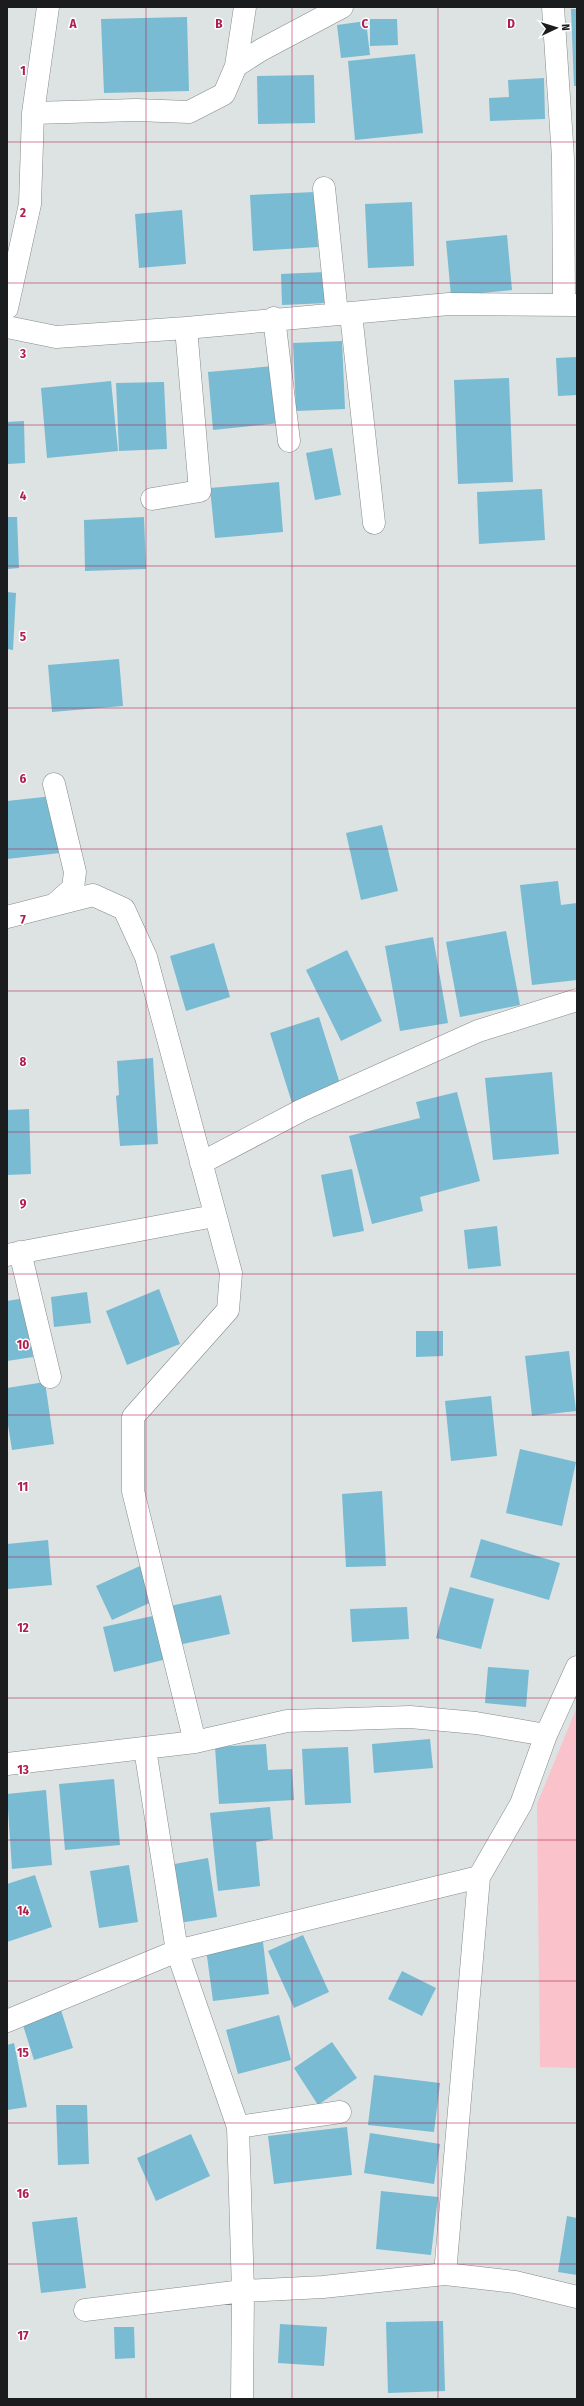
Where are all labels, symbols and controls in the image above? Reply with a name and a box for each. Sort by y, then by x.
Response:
north arrow [536,8,576,48]
text: A [68,16,77,31]
text: B [215,16,223,31]
text: C [362,16,369,31]
text: D [507,16,515,31]
text: N [559,24,572,31]
text: 1 [20,63,26,78]
text: 2 [19,205,26,220]
text: 3 [19,346,26,361]
text: 4 [20,488,27,503]
text: 5 [20,629,26,644]
text: 6 [20,771,27,786]
text: 7 [20,912,26,927]
text: 8 [20,1054,27,1069]
text: 9 [20,1196,27,1211]
text: 10 [17,1337,29,1352]
text: 11 [18,1479,28,1494]
text: 12 [17,1620,29,1635]
text: 13 [17,1762,29,1777]
text: 14 [17,1903,29,1918]
text: 15 [17,2045,29,2060]
text: 16 [17,2186,29,2201]
text: 17 [17,2328,29,2343]

